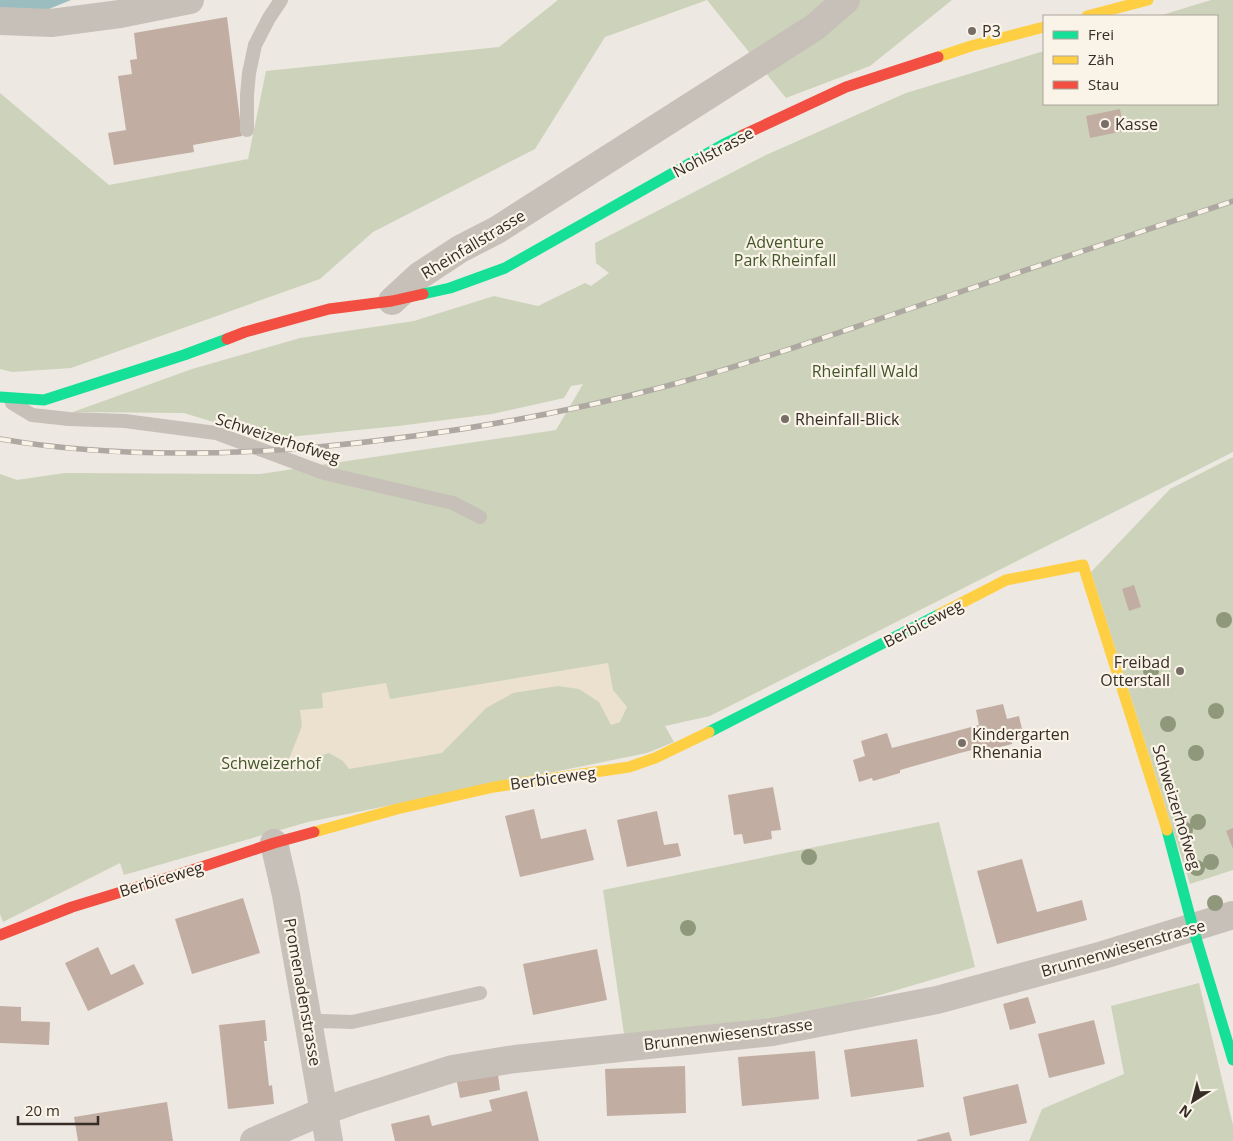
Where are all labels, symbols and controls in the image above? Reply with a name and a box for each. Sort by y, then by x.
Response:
legend [1043,15,1218,105]
place label: P3 [982,20,1001,42]
text: Frei [1088,24,1114,44]
marker: P3 [966,25,978,37]
text: Zäh [1088,49,1114,69]
text: Stau [1088,74,1119,94]
place label: Kasse [1115,113,1158,135]
marker: Kasse [1099,118,1111,130]
street label: Nohlstrasse [669,122,757,182]
street label: Rheinfallstrasse [417,204,529,284]
park label: Adventure Park Rheinfall [734,231,836,271]
park label: Rheinfall Wald [812,360,918,382]
street label: Schweizerhofweg [213,408,343,469]
place label: Rheinfall-Blick [795,408,900,430]
marker: Rheinfall-Blick [779,413,791,425]
street label: Berbiceweg [880,593,967,652]
place label: Freibad Otterstall [1100,651,1170,691]
marker: Freibad Otterstall [1174,665,1186,677]
place label: Kindergarten Rhenania [972,723,1070,763]
marker: Kindergarten Rhenania [956,737,968,749]
street label: Schweizerhofweg [1148,742,1207,872]
park label: Schweizerhof [221,752,322,774]
street label: Berbiceweg [509,761,598,795]
street label: Berbiceweg [116,856,206,902]
street label: Brunnenwiesenstrasse [1038,914,1208,982]
street label: Promenadenstrasse [279,916,327,1068]
street label: Brunnenwiesenstrasse [642,1013,814,1055]
north arrow [1168,1076,1218,1126]
scale bar [18,1094,98,1126]
text: 20 m [25,1100,60,1120]
text: N [1175,1101,1195,1123]

